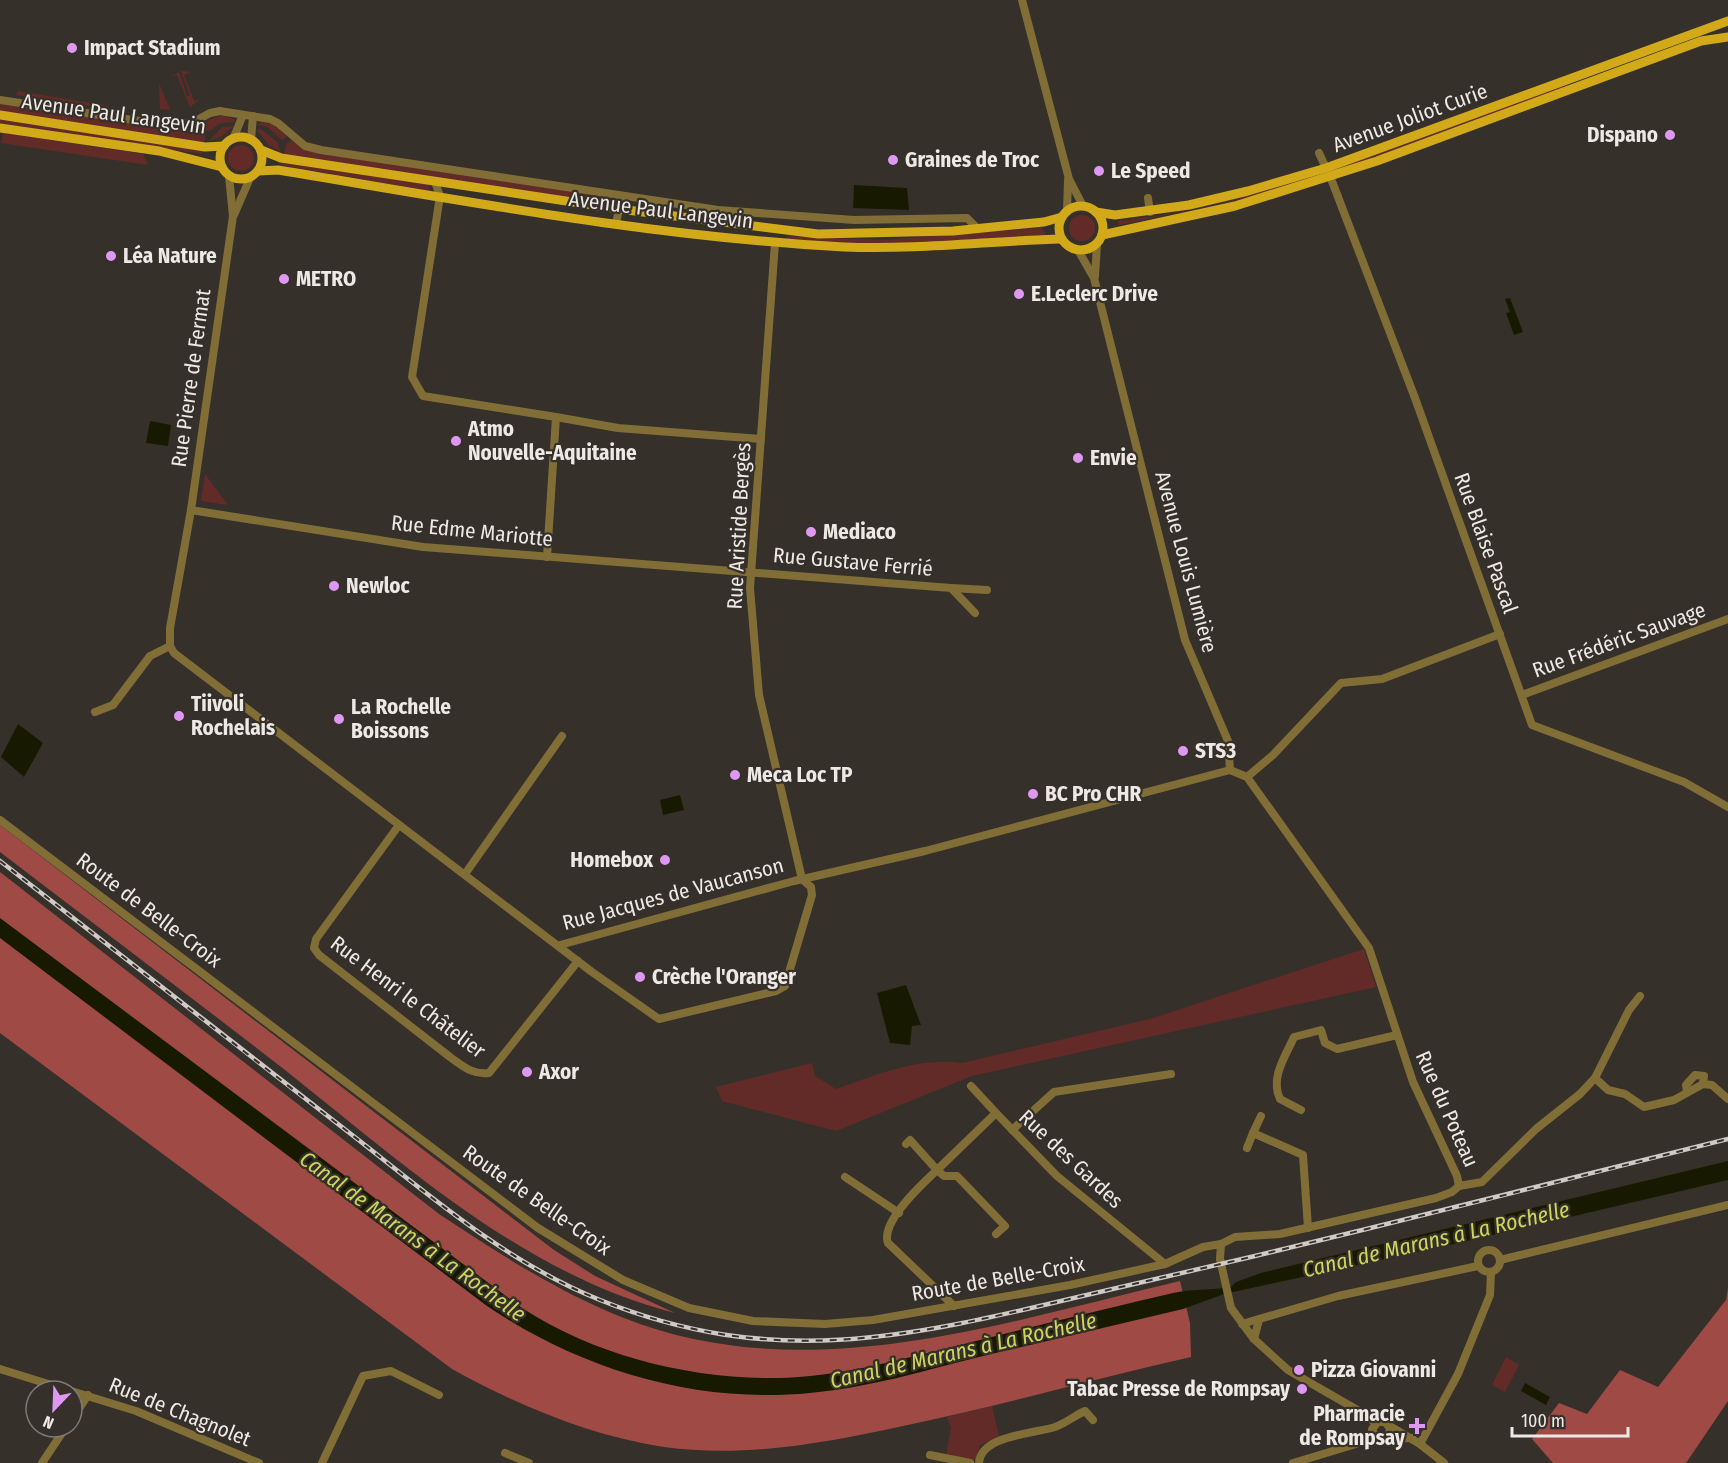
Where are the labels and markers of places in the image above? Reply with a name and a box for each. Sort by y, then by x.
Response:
place label: Impact Stadium [84,35,221,61]
marker: Impact Stadium [65,41,79,55]
place label: Dispano [1587,122,1658,148]
marker: Dispano [1663,128,1677,142]
place label: Graines de Troc [905,147,1040,173]
marker: Graines de Troc [886,153,900,167]
place label: Le Speed [1111,158,1190,184]
marker: Le Speed [1092,164,1106,178]
place label: Léa Nature [123,243,217,269]
marker: Léa Nature [104,249,118,263]
place label: METRO [296,266,356,292]
marker: METRO [277,272,291,286]
place label: E.Leclerc Drive [1031,281,1158,307]
marker: E.Leclerc Drive [1012,287,1026,301]
place label: Atmo Nouvelle-Aquitaine [467,416,637,466]
marker: Atmo Nouvelle-Aquitaine [449,434,463,448]
place label: Envie [1090,445,1137,471]
marker: Envie [1071,451,1085,465]
place label: Mediaco [823,519,896,545]
marker: Mediaco [804,525,818,539]
place label: Newloc [346,573,410,599]
marker: Newloc [327,579,341,593]
place label: Tiivoli Rochelais [191,691,275,741]
place label: La Rochelle Boissons [351,694,451,744]
marker: Tiivoli Rochelais [172,709,186,723]
marker: La Rochelle Boissons [332,712,346,726]
place label: STS3 [1195,738,1236,764]
marker: STS3 [1176,744,1190,758]
place label: Meca Loc TP [747,762,853,788]
marker: Meca Loc TP [728,768,742,782]
place label: BC Pro CHR [1045,781,1141,807]
marker: BC Pro CHR [1026,787,1040,801]
place label: Homebox [570,847,654,873]
marker: Homebox [658,853,672,867]
place label: Crèche l'Oranger [652,964,796,990]
marker: Crèche l'Oranger [633,970,647,984]
place label: Axor [538,1059,579,1085]
marker: Axor [520,1065,534,1079]
place label: Pizza Giovanni [1311,1357,1436,1383]
marker: Pizza Giovanni [1292,1363,1306,1377]
place label: Tabac Presse de Rompsay [1067,1376,1291,1402]
marker: Tabac Presse de Rompsay [1295,1382,1309,1396]
place label: Pharmacie de Rompsay [1299,1401,1406,1451]
marker: Pharmacie de Rompsay [1410,1419,1424,1433]

